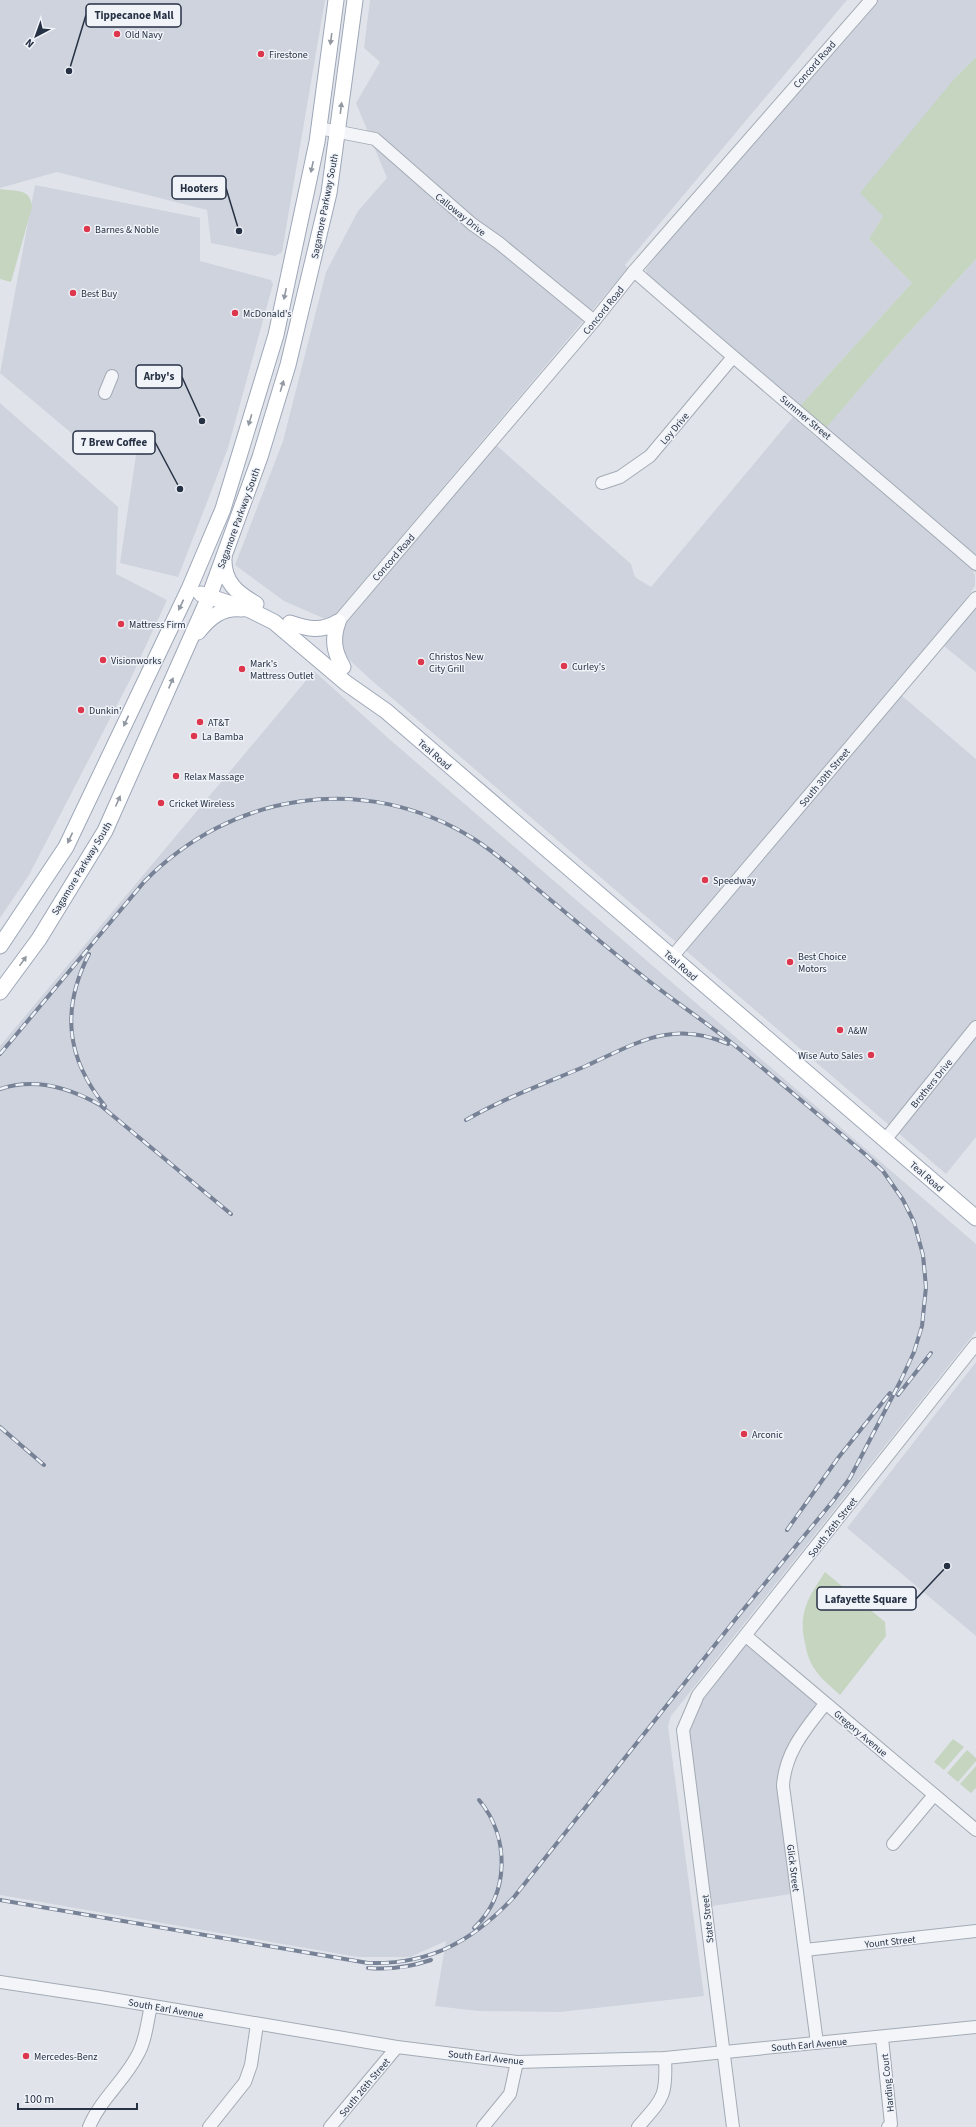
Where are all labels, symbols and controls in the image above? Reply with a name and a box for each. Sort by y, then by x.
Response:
callout: Tippecanoe Mall [86,4,181,27]
text: Tippecanoe Mall [94,8,174,23]
north arrow [16,16,56,56]
place label: Old Navy [125,28,163,42]
marker: Old Navy [112,29,122,39]
one-way arrow [328,33,334,45]
text: N [22,35,37,51]
street label: Concord Road [790,38,839,91]
place label: Firestone [269,48,308,62]
marker: Firestone [256,49,266,59]
one-way arrow [338,102,344,114]
street label: Sagamore Parkway South [308,152,342,260]
one-way arrow [309,161,315,173]
callout: Hooters [172,176,226,199]
text: Hooters [180,181,218,196]
street label: Calloway Drive [432,190,489,240]
place label: Barnes & Noble [95,223,159,237]
marker: Barnes & Noble [82,224,92,234]
street label: Concord Road [580,283,628,338]
place label: Best Buy [81,287,118,301]
marker: Best Buy [68,288,78,298]
one-way arrow [282,288,288,300]
place label: McDonald's [243,307,292,321]
marker: McDonald's [230,308,240,318]
callout: Arby's [136,365,182,388]
text: Arby's [143,369,174,384]
one-way arrow [279,379,285,391]
street label: Summer Street [777,392,834,444]
street label: Loy Drive [657,409,693,448]
one-way arrow [247,414,253,426]
callout: 7 Brew Coffee [73,431,155,454]
text: 7 Brew Coffee [81,435,147,450]
street label: Sagamore Parkway South [214,466,264,571]
street label: Concord Road [369,531,418,584]
one-way arrow [178,600,184,611]
place label: Mattress Firm [129,618,186,632]
marker: Mattress Firm [116,619,126,629]
place label: Christos New City Grill [429,650,484,676]
place label: Visionworks [111,654,161,668]
marker: Visionworks [98,655,108,665]
place label: Mark's Mattress Outlet [250,657,314,683]
marker: Christos New City Grill [416,657,426,667]
place label: Curley's [572,660,605,674]
marker: Curley's [559,661,569,671]
marker: Mark's Mattress Outlet [237,664,247,674]
one-way arrow [169,676,175,688]
place label: Dunkin' [89,704,121,718]
marker: Dunkin' [76,705,86,715]
one-way arrow [123,715,129,727]
place label: AT&T [208,716,230,730]
marker: AT&T [195,717,205,727]
place label: La Bamba [202,730,244,744]
marker: La Bamba [189,731,199,741]
street label: Teal Road [414,736,454,773]
street label: South 30th Street [796,745,854,810]
place label: Relax Massage [184,770,244,784]
marker: Relax Massage [171,771,181,781]
one-way arrow [115,796,121,807]
place label: Cricket Wireless [169,797,235,811]
marker: Cricket Wireless [156,798,166,808]
street label: Sagamore Parkway South [48,819,115,918]
one-way arrow [67,833,73,844]
place label: Speedway [713,874,756,888]
marker: Speedway [700,875,710,885]
street label: Teal Road [660,947,700,984]
place label: Best Choice Motors [798,950,847,976]
one-way arrow [19,955,27,966]
marker: Best Choice Motors [785,957,795,967]
place label: A&W [848,1024,868,1038]
marker: A&W [835,1025,845,1035]
place label: Wise Auto Sales [798,1049,863,1063]
marker: Wise Auto Sales [866,1050,876,1060]
street label: Brothers Drive [908,1056,956,1111]
street label: Teal Road [906,1158,946,1195]
place label: Arconic [752,1428,783,1442]
marker: Arconic [739,1429,749,1439]
street label: South 26th Street [805,1494,861,1561]
callout: Lafayette Square [817,1587,916,1610]
text: Lafayette Square [825,1592,907,1607]
street label: Gregory Avenue [831,1707,890,1760]
street label: Glick Street [783,1844,803,1893]
street label: State Street [698,1893,717,1944]
street label: Yount Street [863,1932,917,1952]
street label: South Earl Avenue [127,1995,205,2022]
street label: South Earl Avenue [771,2035,848,2055]
street label: South Earl Avenue [447,2047,525,2069]
place label: Mercedes-Benz [34,2050,97,2064]
marker: Mercedes-Benz [21,2051,31,2061]
street label: Harding Court [878,2052,898,2113]
street label: South 26th Street [336,2055,394,2120]
scale bar [18,2085,137,2111]
text: 100 m [24,2091,54,2108]

